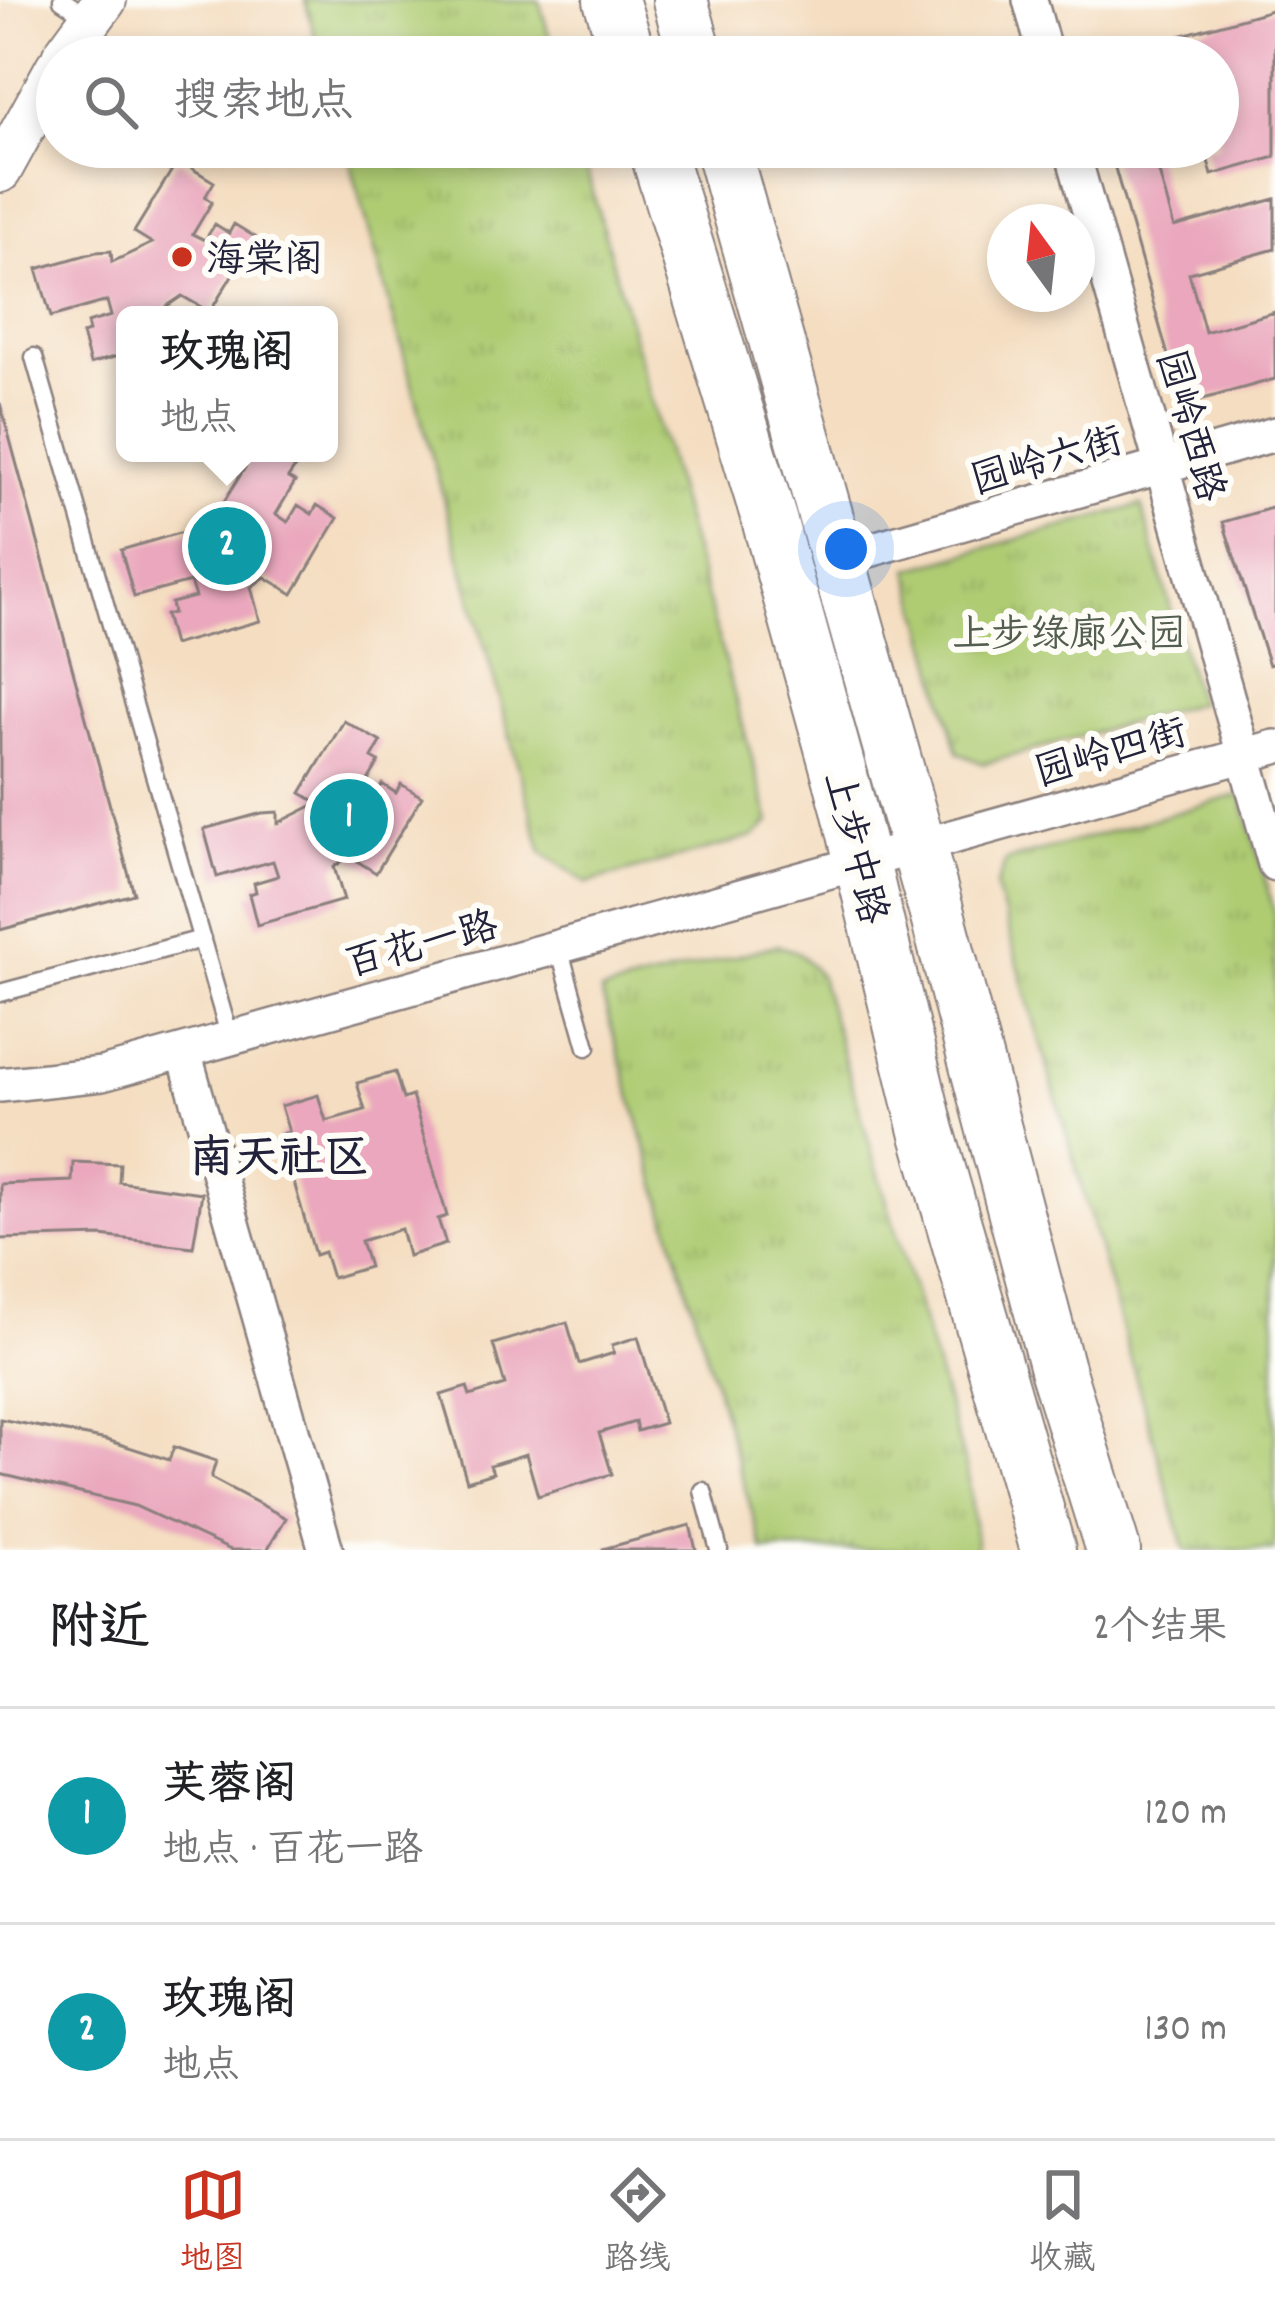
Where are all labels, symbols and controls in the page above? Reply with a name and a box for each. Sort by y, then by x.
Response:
search box [36,36,1239,168]
icon: search [78,69,144,135]
text: 搜索地点 [174,73,354,137]
north arrow [987,204,1095,312]
place label: 海棠阁 [206,236,323,291]
marker: 海棠阁 [169,244,195,270]
popup [116,306,338,462]
text: 玫瑰阁 [159,325,295,389]
street label: 园岭西路 [1139,344,1235,509]
text: 地点 [159,394,238,449]
street label: 园岭六街 [965,416,1130,512]
pin: 2 [188,501,266,591]
your location [816,519,876,579]
park label: 上步绿廊公园 [952,611,1186,666]
street label: 园岭四街 [1029,708,1194,804]
street label: 上步中路 [806,766,897,931]
pin: 1 [310,773,388,863]
street label: 百花一路 [340,902,505,995]
district label: 南天社区 [189,1130,369,1194]
text: 附近 [48,1596,150,1668]
text: 2个结果 [1093,1603,1227,1658]
text: 芙蓉阁 [162,1756,297,1820]
text: 1 [83,1788,91,1843]
text: 120 m [1144,1788,1227,1843]
text: 地点 · 百花一路 [162,1825,423,1880]
text: 玫瑰阁 [162,1972,297,2036]
text: 2 [78,2004,96,2059]
text: 130 m [1144,2004,1227,2059]
text: 地点 [162,2041,240,2096]
tab: 地图 [180,2162,246,2285]
tab: 路线 [605,2162,671,2285]
tab: 收藏 [1030,2162,1096,2285]

